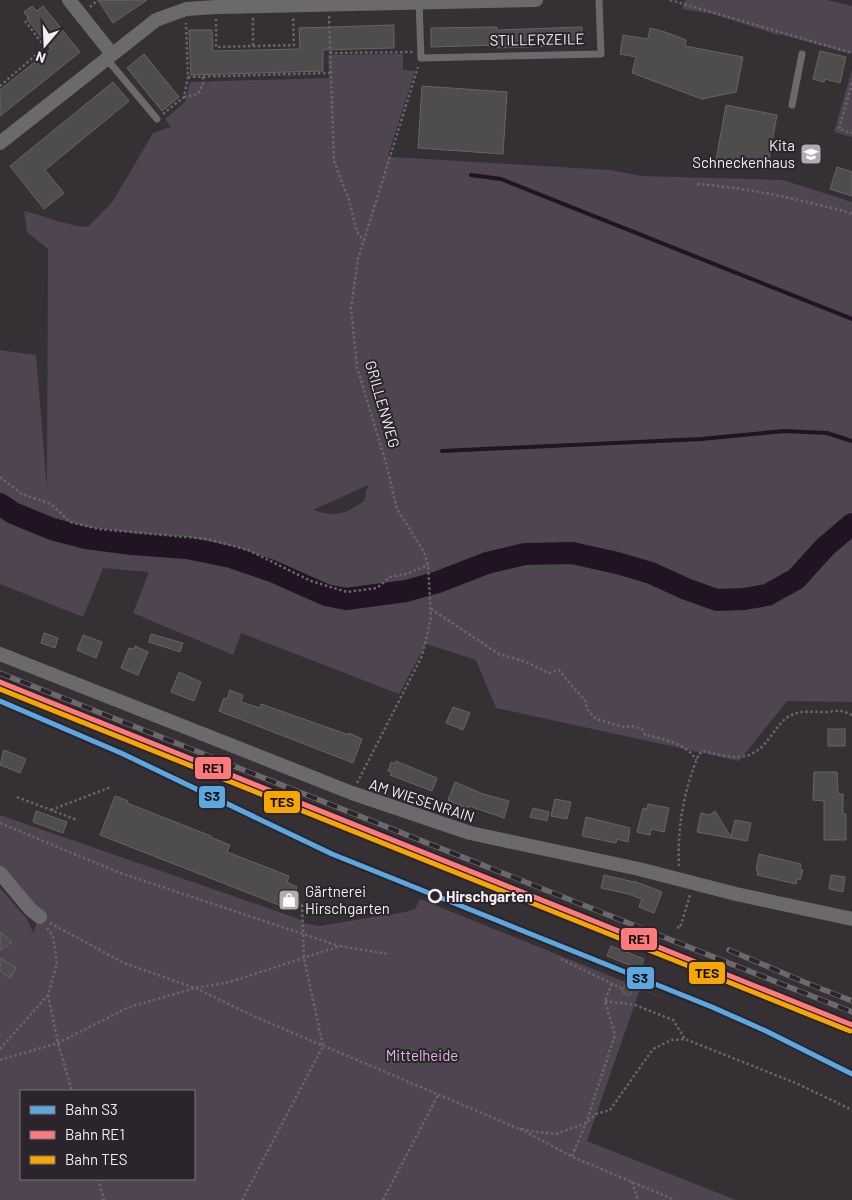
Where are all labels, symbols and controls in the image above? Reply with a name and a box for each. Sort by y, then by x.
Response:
north arrow [20,20,70,70]
street label: STILLERZEILE [489,29,585,49]
text: N [33,48,48,67]
place label: Kita Schneckenhaus [692,136,795,171]
school or university icon: Kita Schneckenhaus [799,142,823,166]
street label: GRILLENWEG [362,358,404,450]
line badge: RE1 [194,756,232,780]
text: RE1 [202,759,224,776]
street label: AM WIESENRAIN [367,774,477,826]
line badge: S3 [198,785,226,809]
text: S3 [204,787,220,804]
line badge: TES [263,790,301,814]
text: TES [270,793,294,810]
place label: Gärtnerei Hirschgarten [305,882,390,917]
place label: Hirschgarten [446,887,533,905]
shop icon: Gärtnerei Hirschgarten [277,888,301,912]
marker: Hirschgarten [428,889,442,903]
line badge: RE1 [620,927,658,951]
text: RE1 [628,930,650,947]
line badge: TES [688,961,726,985]
text: TES [695,964,719,981]
line badge: S3 [626,966,655,990]
text: S3 [632,969,648,986]
park label: Mittelheide [386,1046,458,1064]
legend [20,1090,195,1180]
text: Bahn S3 [65,1100,118,1118]
text: Bahn RE1 [65,1125,125,1143]
text: Bahn TES [65,1150,128,1168]

